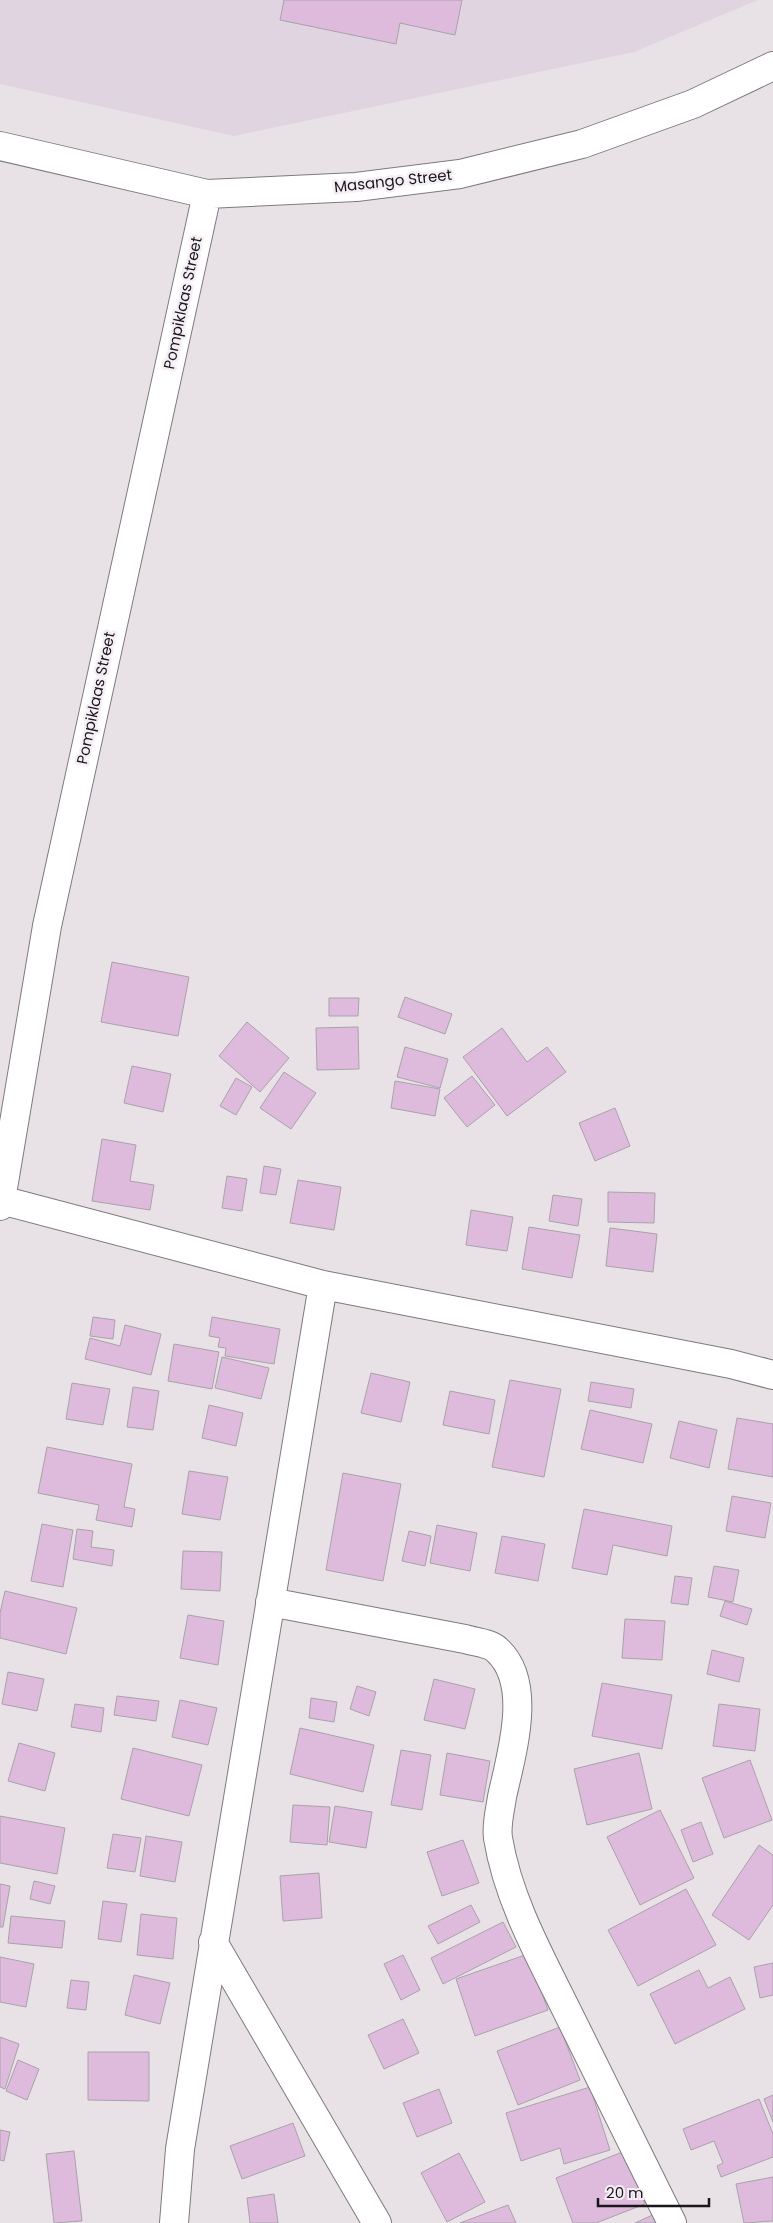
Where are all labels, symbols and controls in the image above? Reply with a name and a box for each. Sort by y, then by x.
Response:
street label: Masango Street [333,164,453,197]
street label: Pompiklaas Street [158,235,207,371]
street label: Pompiklaas Street [71,630,120,766]
scale bar [598,2176,709,2208]
text: 20 m [606,2182,644,2203]

